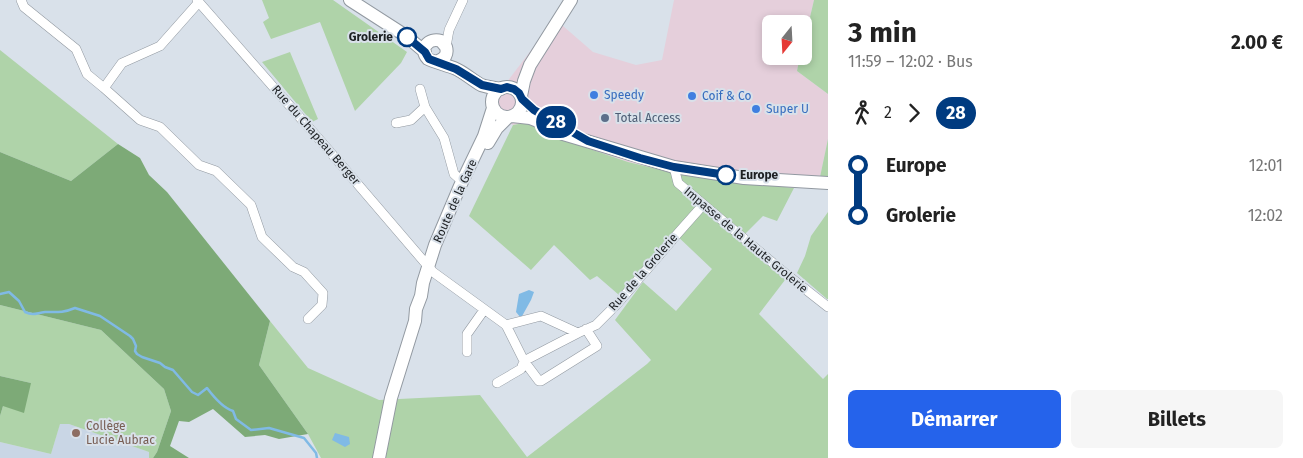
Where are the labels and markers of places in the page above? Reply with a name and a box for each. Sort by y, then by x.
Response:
marker: Grolerie [397,27,417,47]
place label: Grolerie [349,30,393,44]
place label: Speedy [604,88,644,102]
marker: Speedy [588,89,600,101]
place label: Coif & Co [702,89,752,103]
marker: Coif & Co [686,90,698,102]
place label: Super U [766,102,809,116]
marker: Super U [750,103,762,115]
place label: Total Access [615,111,681,125]
marker: Total Access [599,112,611,124]
marker: Europe [716,165,736,185]
place label: Europe [740,168,779,182]
place label: Collège Lucie Aubrac [86,419,155,447]
marker: Collège Lucie Aubrac [70,427,82,439]

